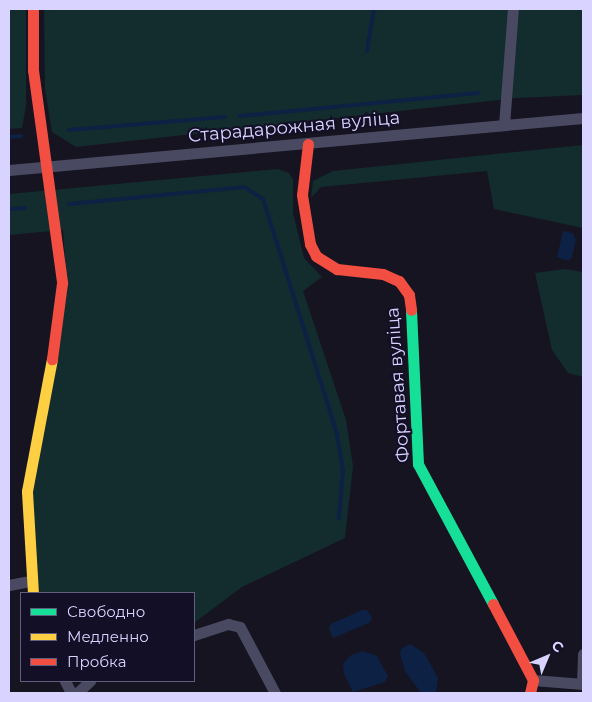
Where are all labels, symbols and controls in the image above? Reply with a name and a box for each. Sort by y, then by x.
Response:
street label: Старадарожная вуліца [187,107,401,147]
street label: Фортавая вуліца [382,307,414,463]
legend [20,592,195,682]
text: Свободно [67,602,145,621]
text: Медленно [67,627,149,646]
north arrow [522,632,572,682]
text: С [548,636,568,656]
text: Пробка [67,652,126,671]

